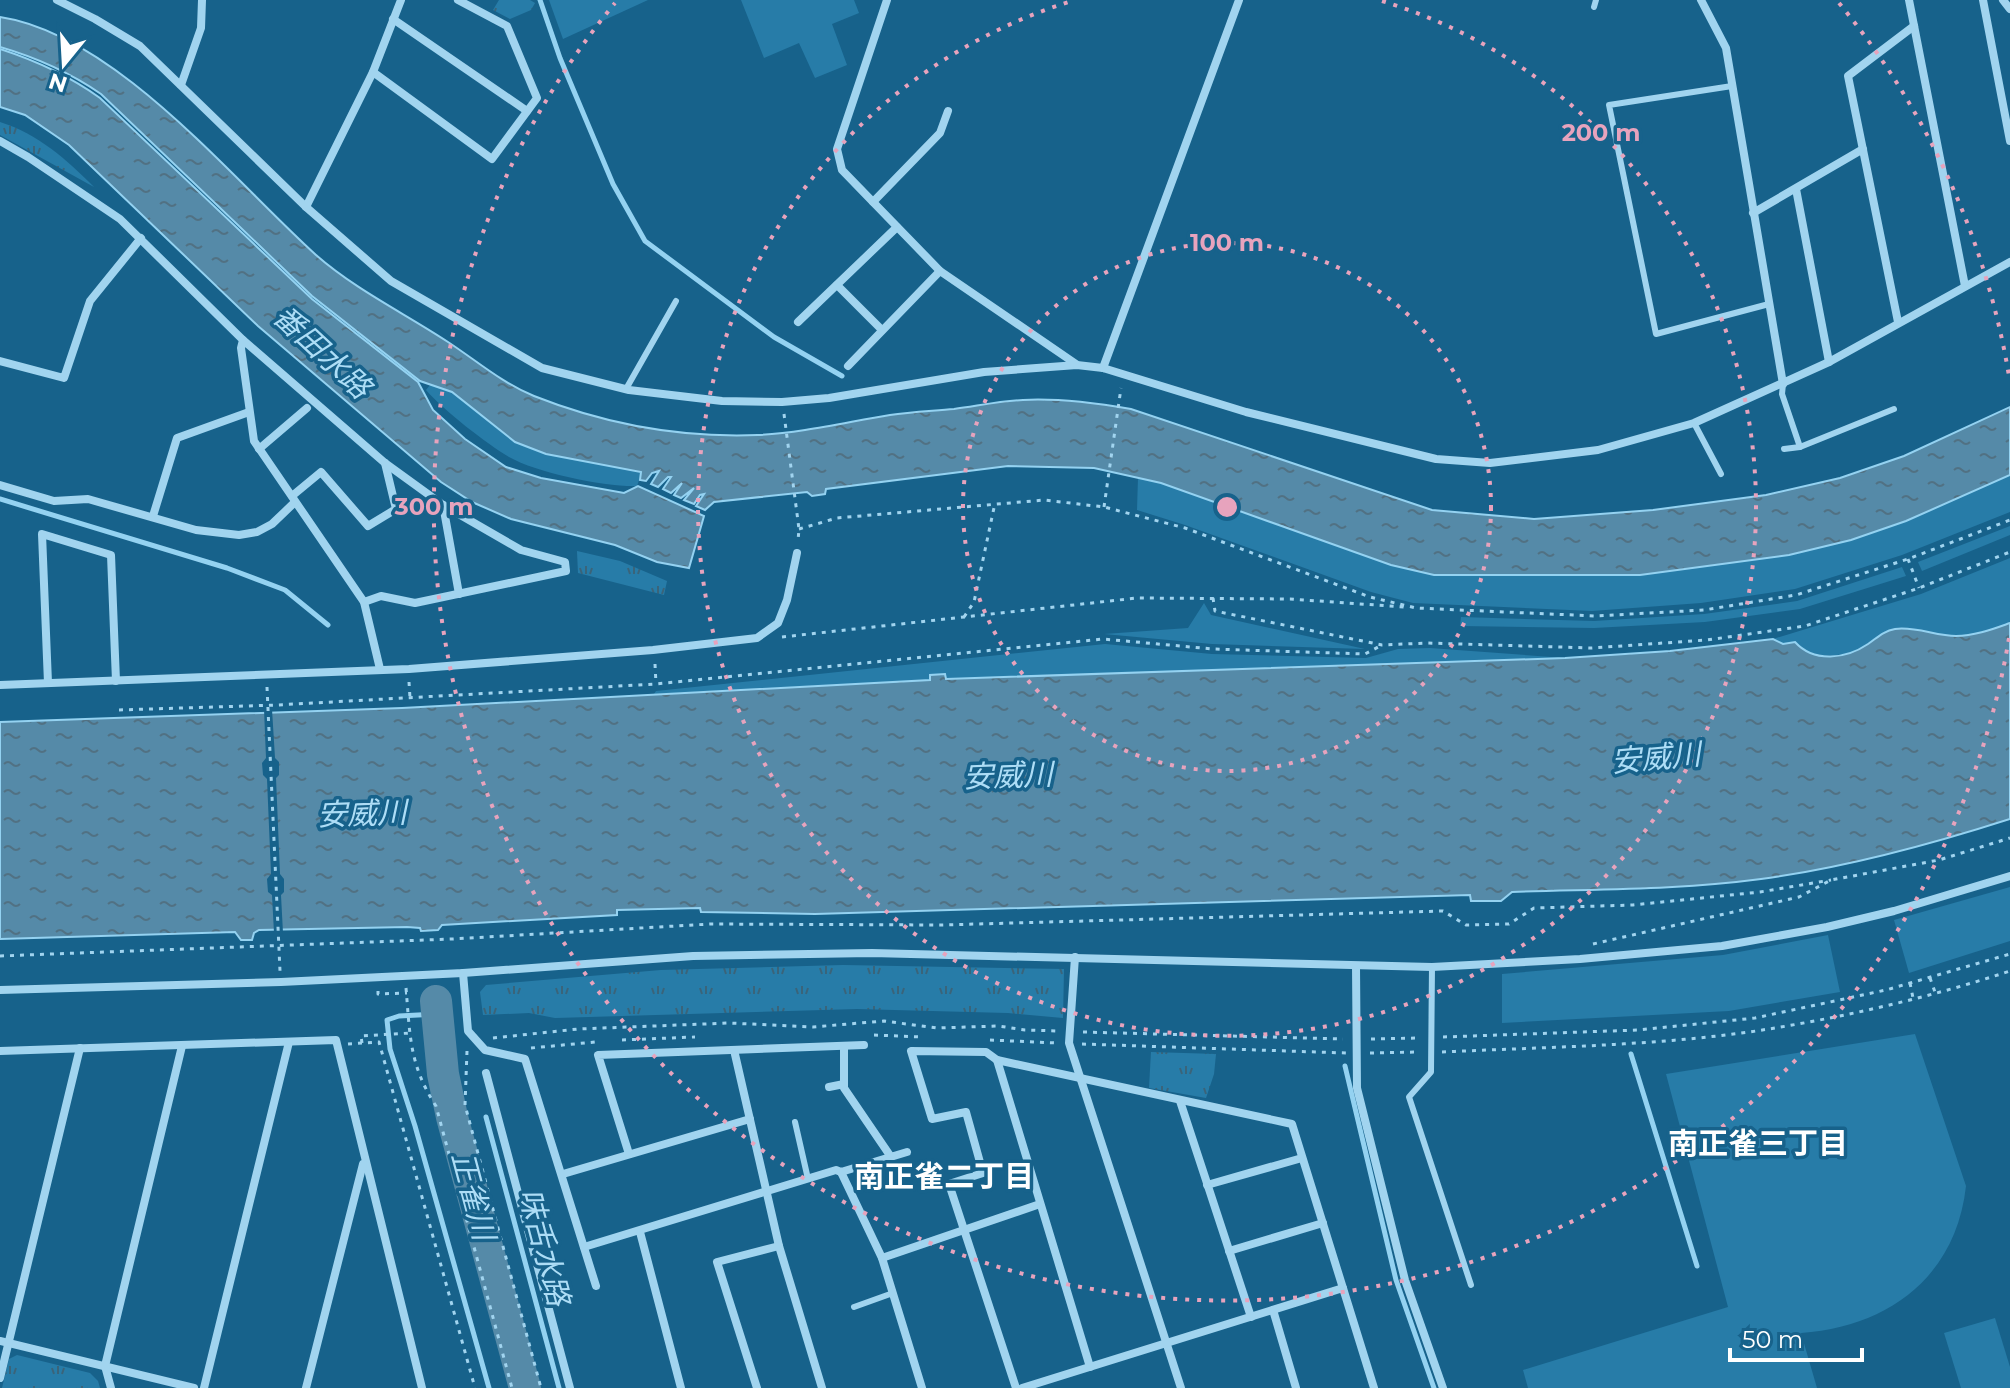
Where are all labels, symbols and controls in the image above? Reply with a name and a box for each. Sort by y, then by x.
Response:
north arrow [24,24,104,104]
text: N [45,67,71,98]
text: 200 m [1562,118,1640,147]
text: 100 m [1190,228,1264,257]
water label: 番田水路 [266,297,381,408]
text: 300 m [394,492,473,521]
centre of rings [1213,493,1241,521]
water label: 安威川 [1610,735,1705,780]
water label: 安威川 [962,755,1057,796]
water label: 安威川 [316,793,411,834]
district label: 南正雀三丁目 [1668,1125,1848,1162]
water label: 正雀川 [444,1148,504,1247]
district label: 南正雀二丁目 [854,1158,1034,1195]
water label: 味舌水路 [511,1184,579,1313]
scale bar [1730,1312,1862,1362]
text: 50 m [1742,1325,1803,1354]

